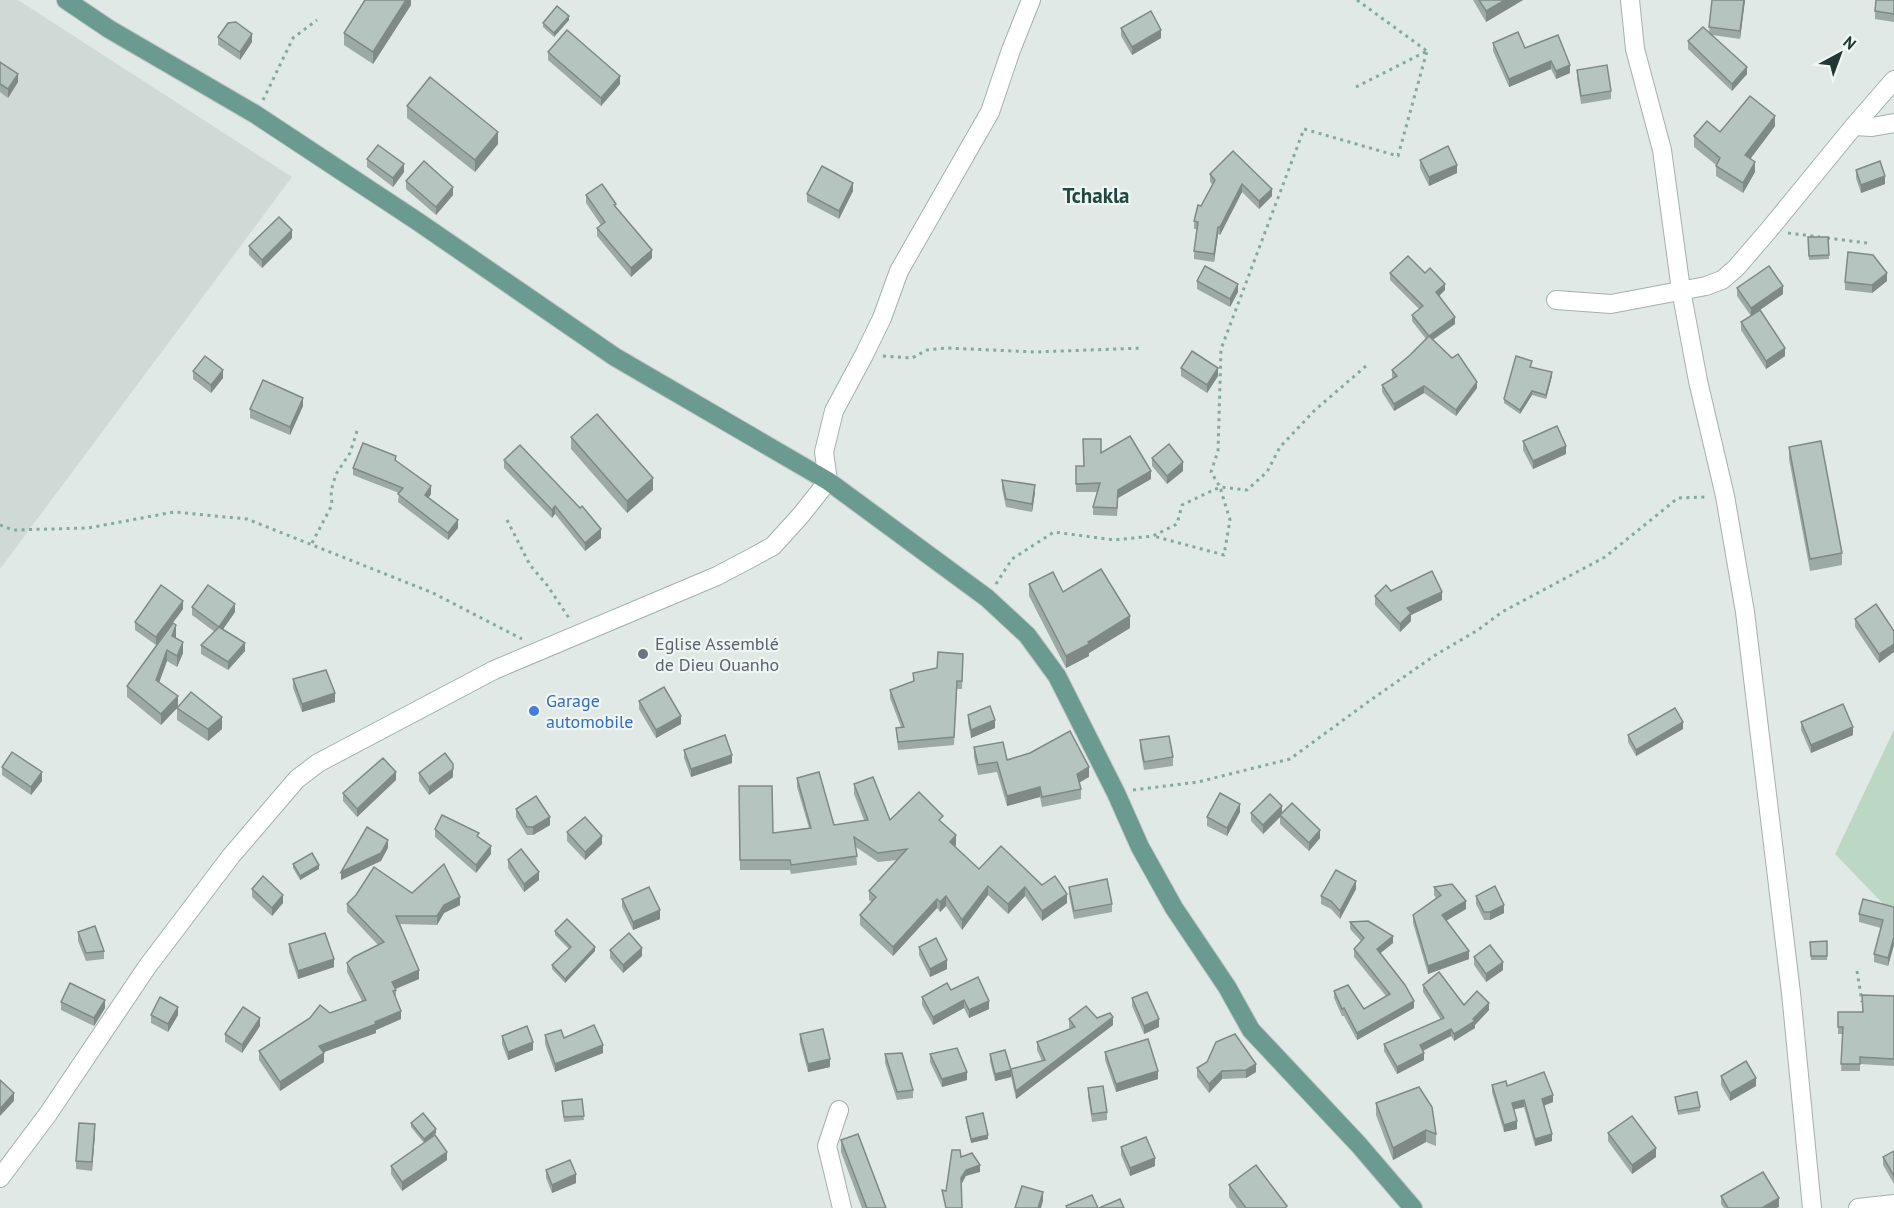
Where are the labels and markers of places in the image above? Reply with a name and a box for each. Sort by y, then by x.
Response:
place label: Eglise Assemblé de Dieu Ouanho [655,632,779,676]
marker: Eglise Assemblé de Dieu Ouanho [636,647,650,661]
place label: Garage automobile [546,689,633,733]
marker: Garage automobile [527,704,541,718]

